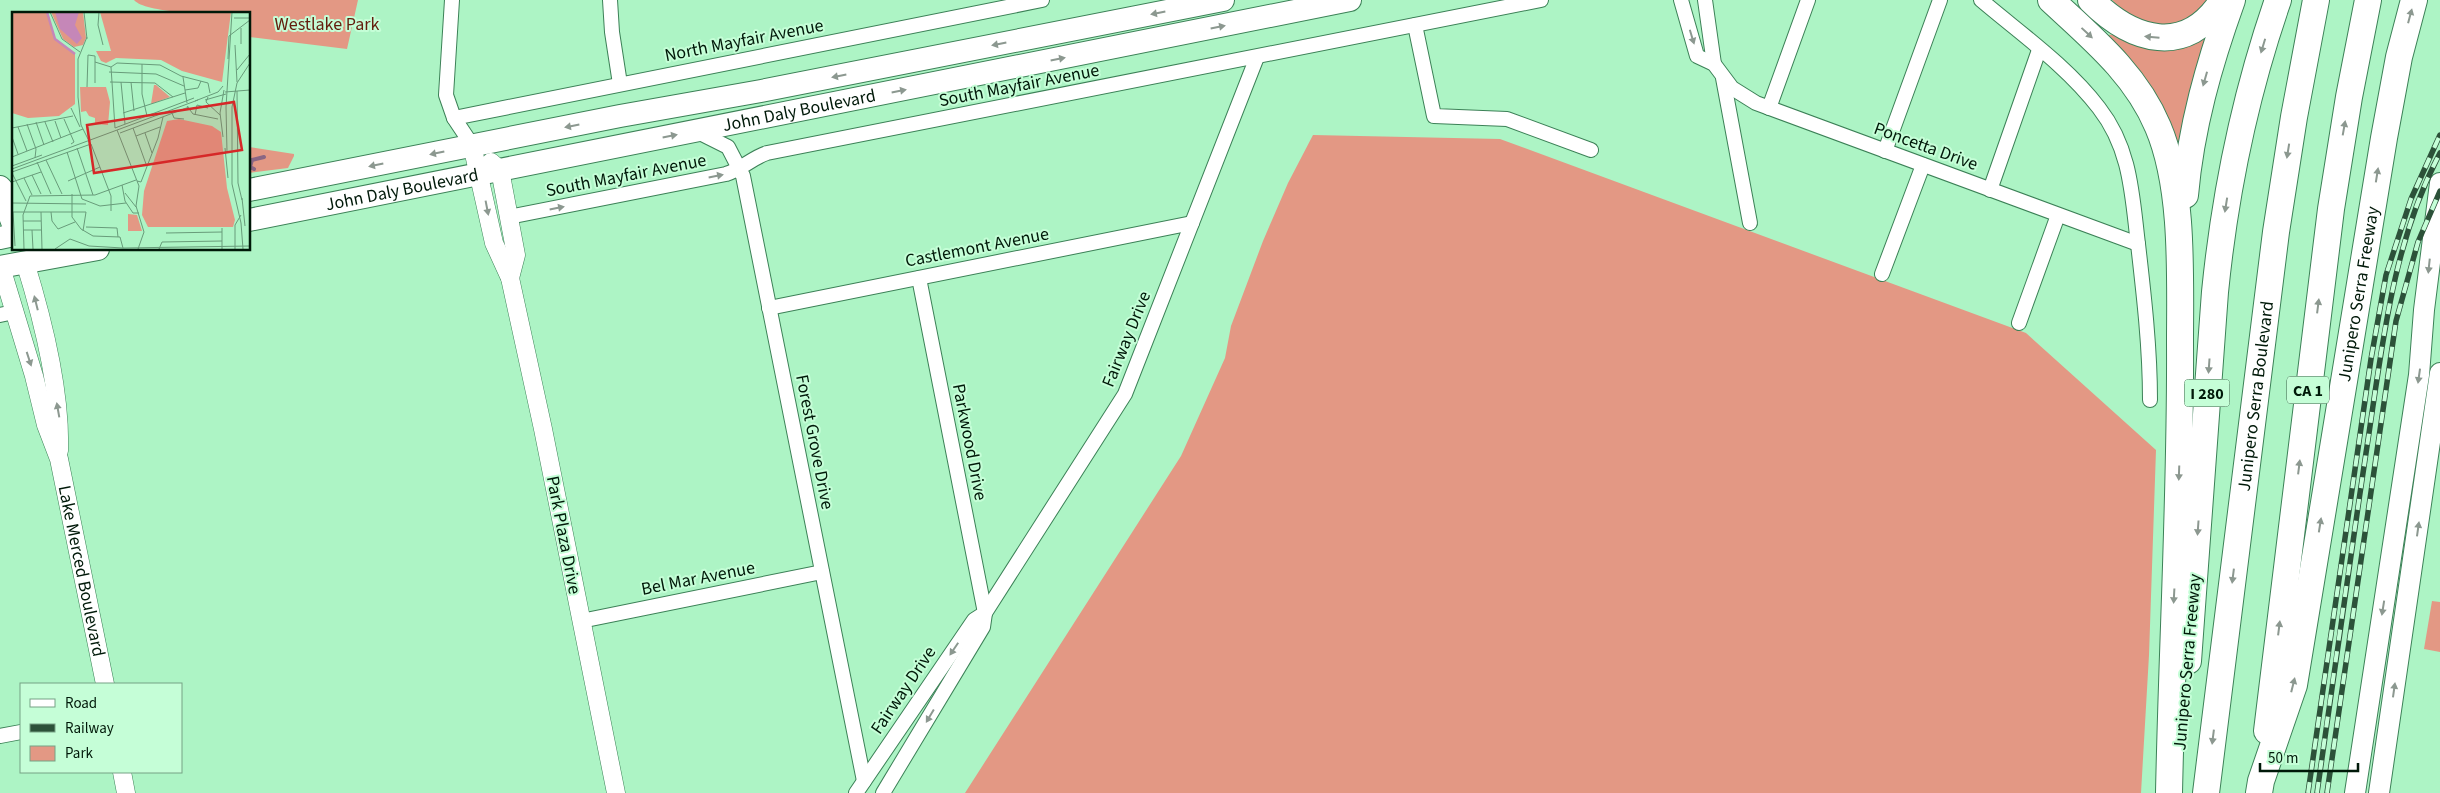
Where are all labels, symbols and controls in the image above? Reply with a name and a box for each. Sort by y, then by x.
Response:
one-way arrow [2406,8,2414,23]
one-way arrow [1150,9,1166,17]
inset map [12,12,250,250]
park label: Westlake Park [275,12,379,37]
street label: North Mayfair Avenue [662,13,826,68]
one-way arrow [1210,22,1226,30]
one-way arrow [2080,27,2092,39]
one-way arrow [1688,30,1696,45]
one-way arrow [2144,32,2160,40]
one-way arrow [2258,39,2266,54]
one-way arrow [991,40,1006,48]
one-way arrow [1051,54,1067,62]
street label: South Mayfair Avenue [937,58,1102,113]
one-way arrow [831,72,847,80]
one-way arrow [2201,72,2209,87]
street label: John Daly Boulevard [721,83,878,138]
one-way arrow [892,86,908,94]
street label: Poncetta Drive [1870,116,1981,177]
one-way arrow [2340,119,2348,135]
one-way arrow [564,122,580,130]
one-way arrow [662,132,678,140]
one-way arrow [2284,144,2292,160]
street label: South Mayfair Avenue [544,148,709,203]
one-way arrow [429,149,445,157]
one-way arrow [369,161,384,169]
street label: John Daly Boulevard [323,162,481,217]
one-way arrow [2374,166,2382,182]
one-way arrow [708,172,724,180]
one-way arrow [2221,197,2229,213]
one-way arrow [484,201,492,217]
one-way arrow [549,204,564,212]
street label: Junipero Serra Freeway [2332,204,2386,384]
street label: Castlemont Avenue [903,221,1051,274]
one-way arrow [2425,258,2433,274]
street label: Fairway Drive [1096,288,1157,391]
one-way arrow [32,296,40,311]
one-way arrow [2314,298,2322,314]
street label: Junipero Serra Boulevard [2232,300,2280,493]
one-way arrow [25,352,33,367]
one-way arrow [2205,358,2213,374]
one-way arrow [2414,369,2422,385]
street label: Forest Grove Drive [789,372,840,512]
road number: CA 1 [2287,376,2329,404]
road number: I 280 [2184,379,2230,406]
street label: Parkwood Drive [946,381,993,503]
one-way arrow [53,402,61,418]
one-way arrow [2295,459,2303,475]
one-way arrow [2175,466,2183,482]
street label: Park Plaza Drive [540,474,587,596]
street label: Lake Merced Boulevard [52,483,111,659]
one-way arrow [2317,517,2325,533]
one-way arrow [2194,520,2202,536]
one-way arrow [2415,521,2423,537]
street label: Bel Mar Avenue [639,555,757,602]
one-way arrow [2229,568,2237,584]
street label: Junipero Serra Freeway [2167,572,2208,751]
one-way arrow [2169,588,2177,604]
one-way arrow [2379,601,2387,617]
one-way arrow [2275,620,2283,636]
street label: Fairway Drive [865,641,942,739]
one-way arrow [949,642,959,656]
one-way arrow [2289,678,2297,693]
one-way arrow [2391,681,2399,697]
legend [20,683,182,773]
text: Road [65,693,97,714]
one-way arrow [925,710,934,723]
text: Railway [65,718,114,739]
one-way arrow [2208,729,2216,745]
scale bar [2260,740,2358,772]
text: Park [65,743,94,764]
text: 50 m [2268,748,2298,769]

